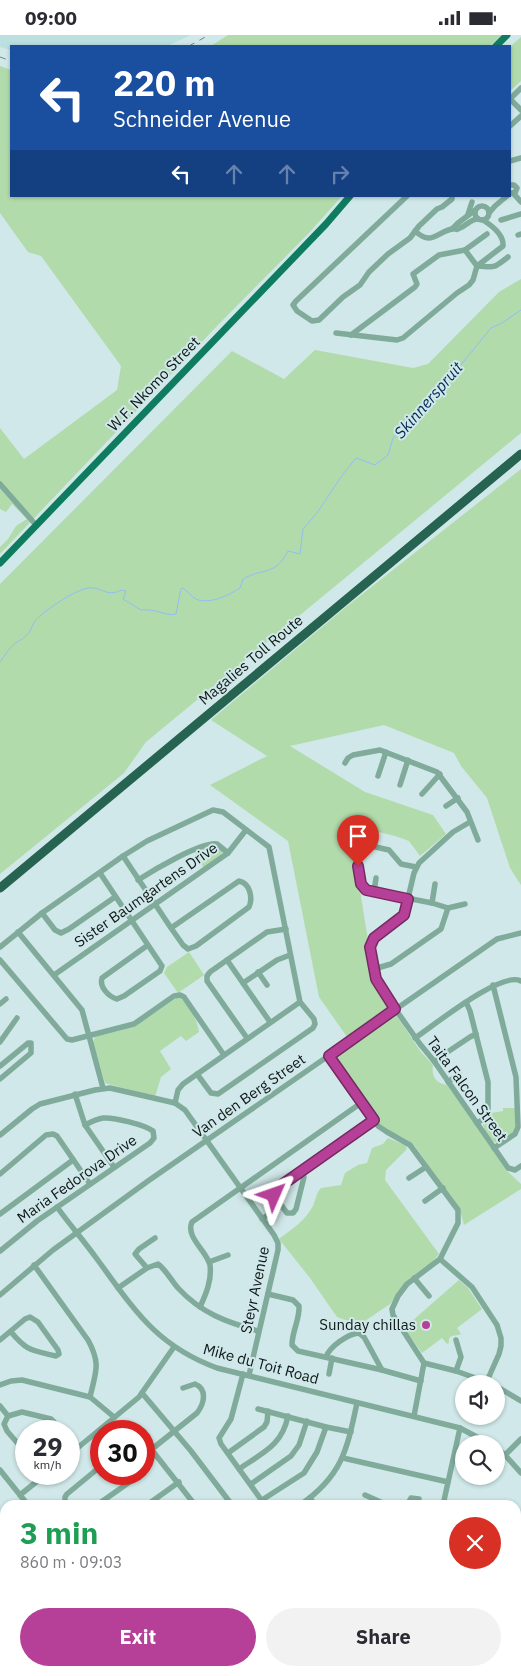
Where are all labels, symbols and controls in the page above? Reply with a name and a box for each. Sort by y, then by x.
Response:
text: 09:00 [25,6,77,30]
text: 220 m [113,60,216,106]
icon: left [30,65,95,130]
text: Schneider Avenue [113,104,291,133]
icon: left [167,160,195,188]
icon: ahead [220,160,248,188]
icon: ahead [273,160,301,188]
icon: right [326,160,354,188]
street label: W.F. Nkomo Street [104,332,204,435]
water label: Skinnerspruit [389,357,467,442]
street label: Magalies Toll Route [195,610,307,709]
pin [337,815,379,866]
icon: arrive [344,822,372,850]
street label: Sister Baumgartens Drive [70,838,221,951]
street label: Taita Falcon Street [423,1033,512,1145]
street label: Van den Berg Street [189,1050,309,1142]
street label: Maria Fedorova Drive [13,1130,140,1227]
position arrow [247,1168,299,1220]
street label: Steyr Avenue [236,1245,273,1335]
place label: Sunday chillas [319,1315,416,1334]
marker: Sunday chillas [420,1319,432,1331]
street label: Mike du Toit Road [201,1339,321,1388]
map controls [455,1375,505,1485]
button: sound [455,1375,505,1425]
speed limit sign: 30 [90,1420,155,1485]
text: 29 [32,1430,63,1463]
button: search [455,1435,505,1485]
text: km/h [33,1457,62,1472]
text: 3 min [20,1513,98,1552]
button: close [449,1517,501,1569]
text: 860 m · 09:03 [20,1552,122,1572]
button: Exit [20,1608,256,1666]
button: Share [266,1608,501,1666]

